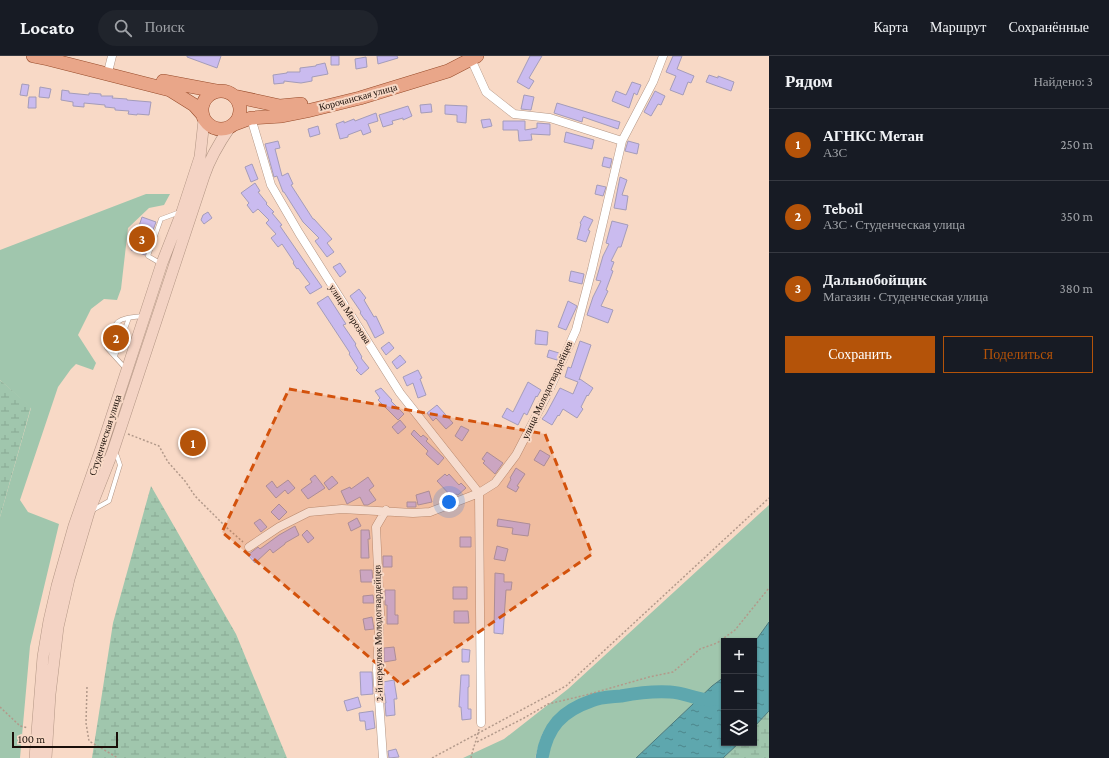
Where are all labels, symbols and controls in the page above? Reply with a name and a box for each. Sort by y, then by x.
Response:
search box [98,10,378,46]
text: Locato [20,17,74,38]
icon: search [112,17,134,39]
text: Поиск [144,19,185,35]
text: Карта [873,19,908,35]
text: Маршрут [930,19,986,35]
text: Сохранённые [1008,19,1089,35]
text: Рядом [785,72,833,91]
text: Найдено: 3 [1033,74,1093,89]
street label: Корочанская улица [318,81,399,113]
text: АГНКС Метан [823,128,924,144]
text: 1 [796,137,800,152]
text: 250 m [1060,137,1093,152]
text: АЗС [823,145,847,160]
text: Teboil [823,201,863,217]
text: 2 [795,209,801,224]
text: 350 m [1060,209,1093,224]
text: АЗС · Студенческая улица [823,217,965,232]
pin: 3 [129,224,155,254]
text: Дальнобойщик [823,272,927,288]
text: 3 [795,281,801,296]
text: 380 m [1060,281,1093,296]
street label: улица Морозова [327,282,373,346]
text: Магазин · Студенческая улица [823,289,988,304]
pin: 2 [103,323,129,353]
button: Сохранить [785,336,935,373]
button: Поделиться [943,336,1093,373]
street label: улица Молодогвардейцев [519,339,575,441]
street label: Студенческая улица [87,393,123,477]
pin: 1 [180,428,206,458]
your location [439,492,459,512]
street label: 2-й переулок Молодогвардейцев [371,564,385,701]
map controls [721,638,757,746]
button: + [721,638,757,674]
button: − [721,674,757,710]
button: layers [721,710,757,746]
scale bar [12,730,118,749]
text: 100 m [18,733,45,745]

